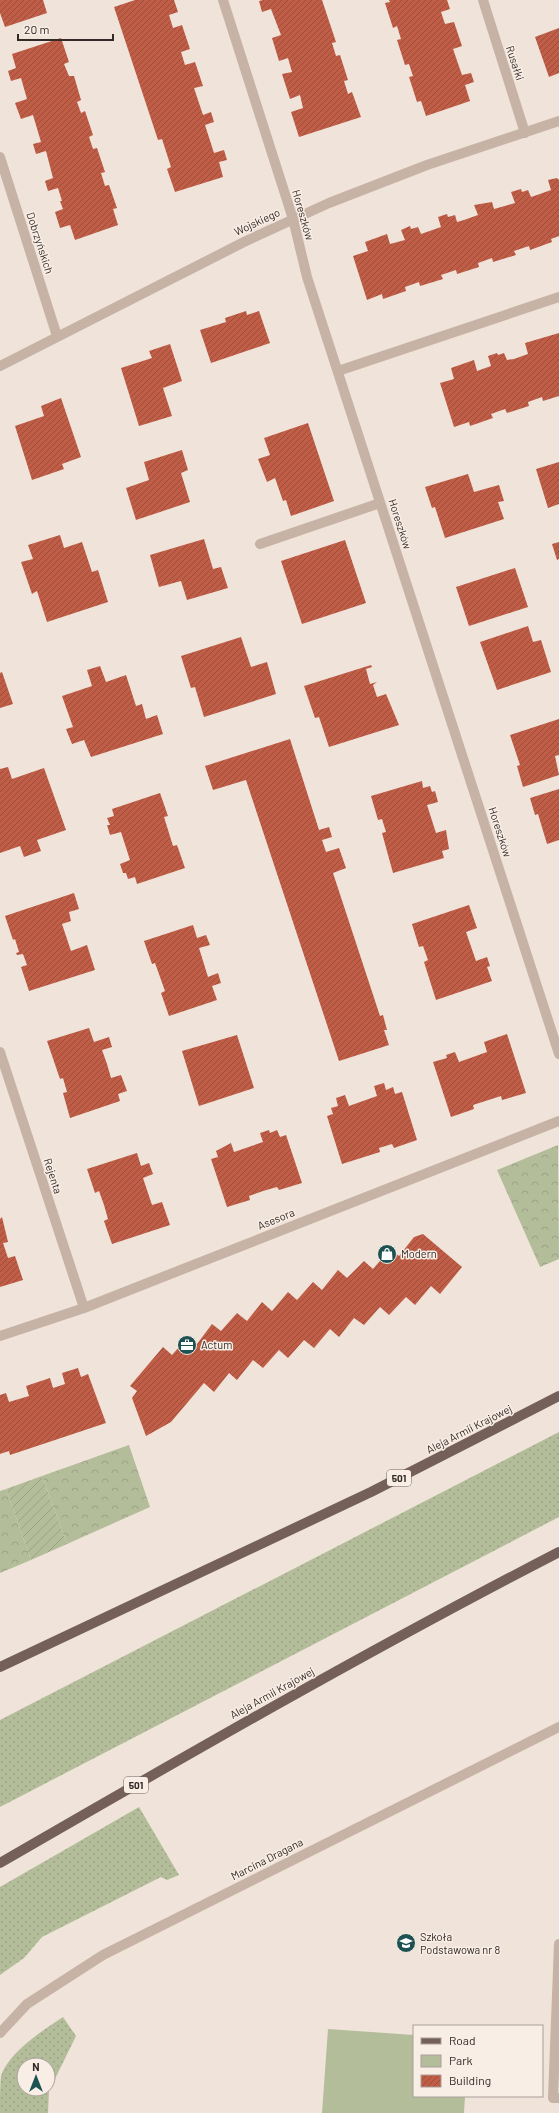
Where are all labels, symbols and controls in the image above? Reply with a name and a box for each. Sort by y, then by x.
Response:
scale bar [18,16,113,42]
text: 20 m [24,22,50,36]
street label: Rusałki [504,44,527,82]
street label: Horeszków [290,188,317,242]
street label: Wojskiego [232,205,282,238]
street label: Dobrzyńskich [24,210,57,275]
street label: Horeszków [386,497,415,551]
street label: Horeszków [486,805,515,859]
street label: Rejenta [42,1156,65,1195]
street label: Asesora [255,1205,296,1232]
shop icon: Modern [376,1243,398,1265]
place label: Modern [401,1247,437,1260]
office icon: Actum [176,1334,198,1356]
place label: Actum [201,1338,232,1351]
street label: Aleja Armii Krajowej [424,1401,514,1456]
road number: 501 [387,1470,411,1486]
street label: Aleja Armii Krajowej [227,1664,316,1721]
road number: 501 [124,1777,148,1793]
street label: Marcina Dragana [229,1835,305,1882]
place label: Szkoła Podstawowa nr 8 [420,1930,500,1956]
school or university icon: Szkoła Podstawowa nr 8 [395,1932,417,1954]
legend [413,2025,543,2097]
text: Road [449,2033,476,2047]
text: Park [449,2053,473,2067]
north arrow [16,2057,56,2097]
text: N [32,2060,40,2073]
text: Building [449,2073,491,2087]

